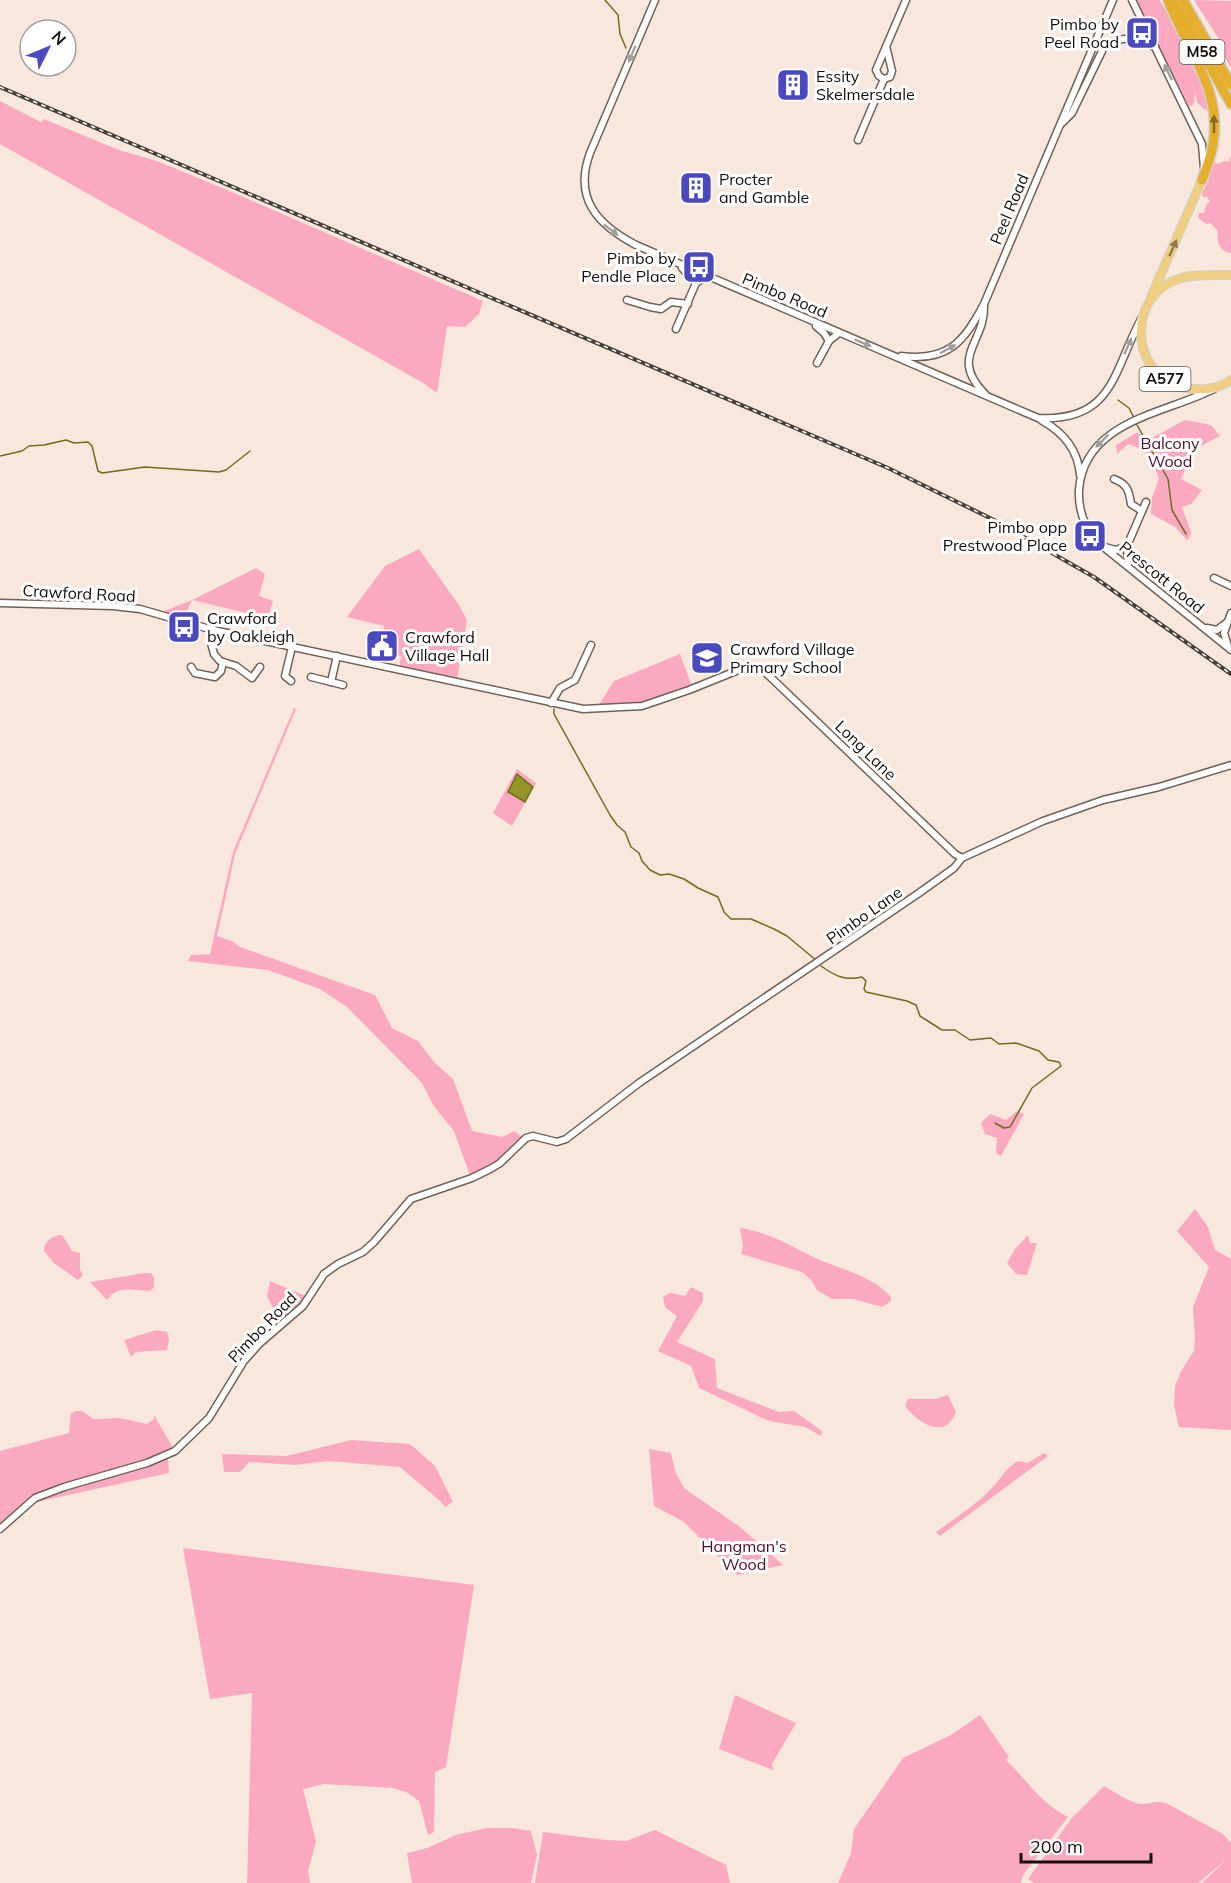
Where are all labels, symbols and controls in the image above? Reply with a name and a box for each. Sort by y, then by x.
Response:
place label: Pimbo by Peel Road [1044,14,1119,52]
bus stop icon: Pimbo by Peel Road [1124,15,1160,51]
north arrow [18,18,78,78]
text: N [48,27,70,49]
road number: M58 [1180,40,1224,64]
one-way arrow [627,45,637,63]
one-way arrow [1163,64,1172,81]
place label: Essity Skelmersdale [816,66,915,104]
building icon: Essity Skelmersdale [775,67,811,103]
one-way arrow [1209,114,1219,133]
place label: Procter and Gamble [719,169,809,207]
building icon: Procter and Gamble [678,170,714,206]
street label: Peel Road [985,171,1033,247]
one-way arrow [604,223,619,235]
one-way arrow [1168,239,1177,256]
place label: Pimbo by Pendle Place [581,248,676,286]
bus stop icon: Pimbo by Pendle Place [681,249,717,285]
street label: Pimbo Road [739,268,831,322]
one-way arrow [1123,336,1133,354]
one-way arrow [854,339,872,348]
one-way arrow [940,344,957,354]
road number: A577 [1140,367,1190,391]
one-way arrow [1096,433,1110,447]
park label: Balcony Wood [1141,433,1200,471]
place label: Pimbo opp Prestwood Place [943,517,1067,555]
bus stop icon: Pimbo opp Prestwood Place [1072,518,1108,554]
street label: Prescott Road [1115,537,1209,617]
street label: Crawford Road [22,580,136,606]
place label: Crawford by Oakleigh [207,608,295,646]
bus stop icon: Crawford by Oakleigh [166,609,202,645]
place label: Crawford Village Hall [405,627,489,665]
public building icon: Crawford Village Hall [364,628,400,664]
place label: Crawford Village Primary School [730,639,855,677]
school or university icon: Crawford Village Primary School [689,640,725,676]
street label: Long Lane [831,716,901,784]
street label: Pimbo Lane [822,882,906,948]
street label: Pimbo Road [223,1288,301,1366]
park label: Hangman's Wood [701,1536,787,1574]
scale bar [1021,1826,1152,1864]
text: 200 m [1030,1835,1083,1858]

